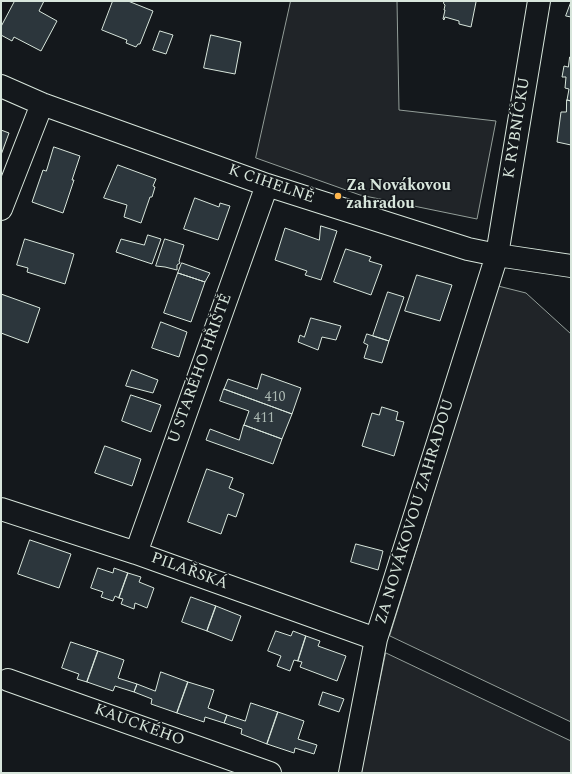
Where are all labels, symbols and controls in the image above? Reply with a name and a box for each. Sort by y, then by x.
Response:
street label: K RYBNÍČKU [501,76,535,180]
street label: K CIHELNĚ [225,161,317,209]
place label: Za Novákovou zahradou [346,177,451,215]
marker: Za Novákovou zahradou [333,191,343,201]
street label: U STARÉHO HŘIŠTĚ [165,291,237,447]
house number: 410 [265,390,285,406]
street label: ZA NOVÁKOVOU ZAHRADOU [373,397,459,627]
house number: 411 [254,411,274,427]
street label: PILAŘSKÁ [148,549,230,595]
street label: KAUCKÉHO [91,701,187,751]

